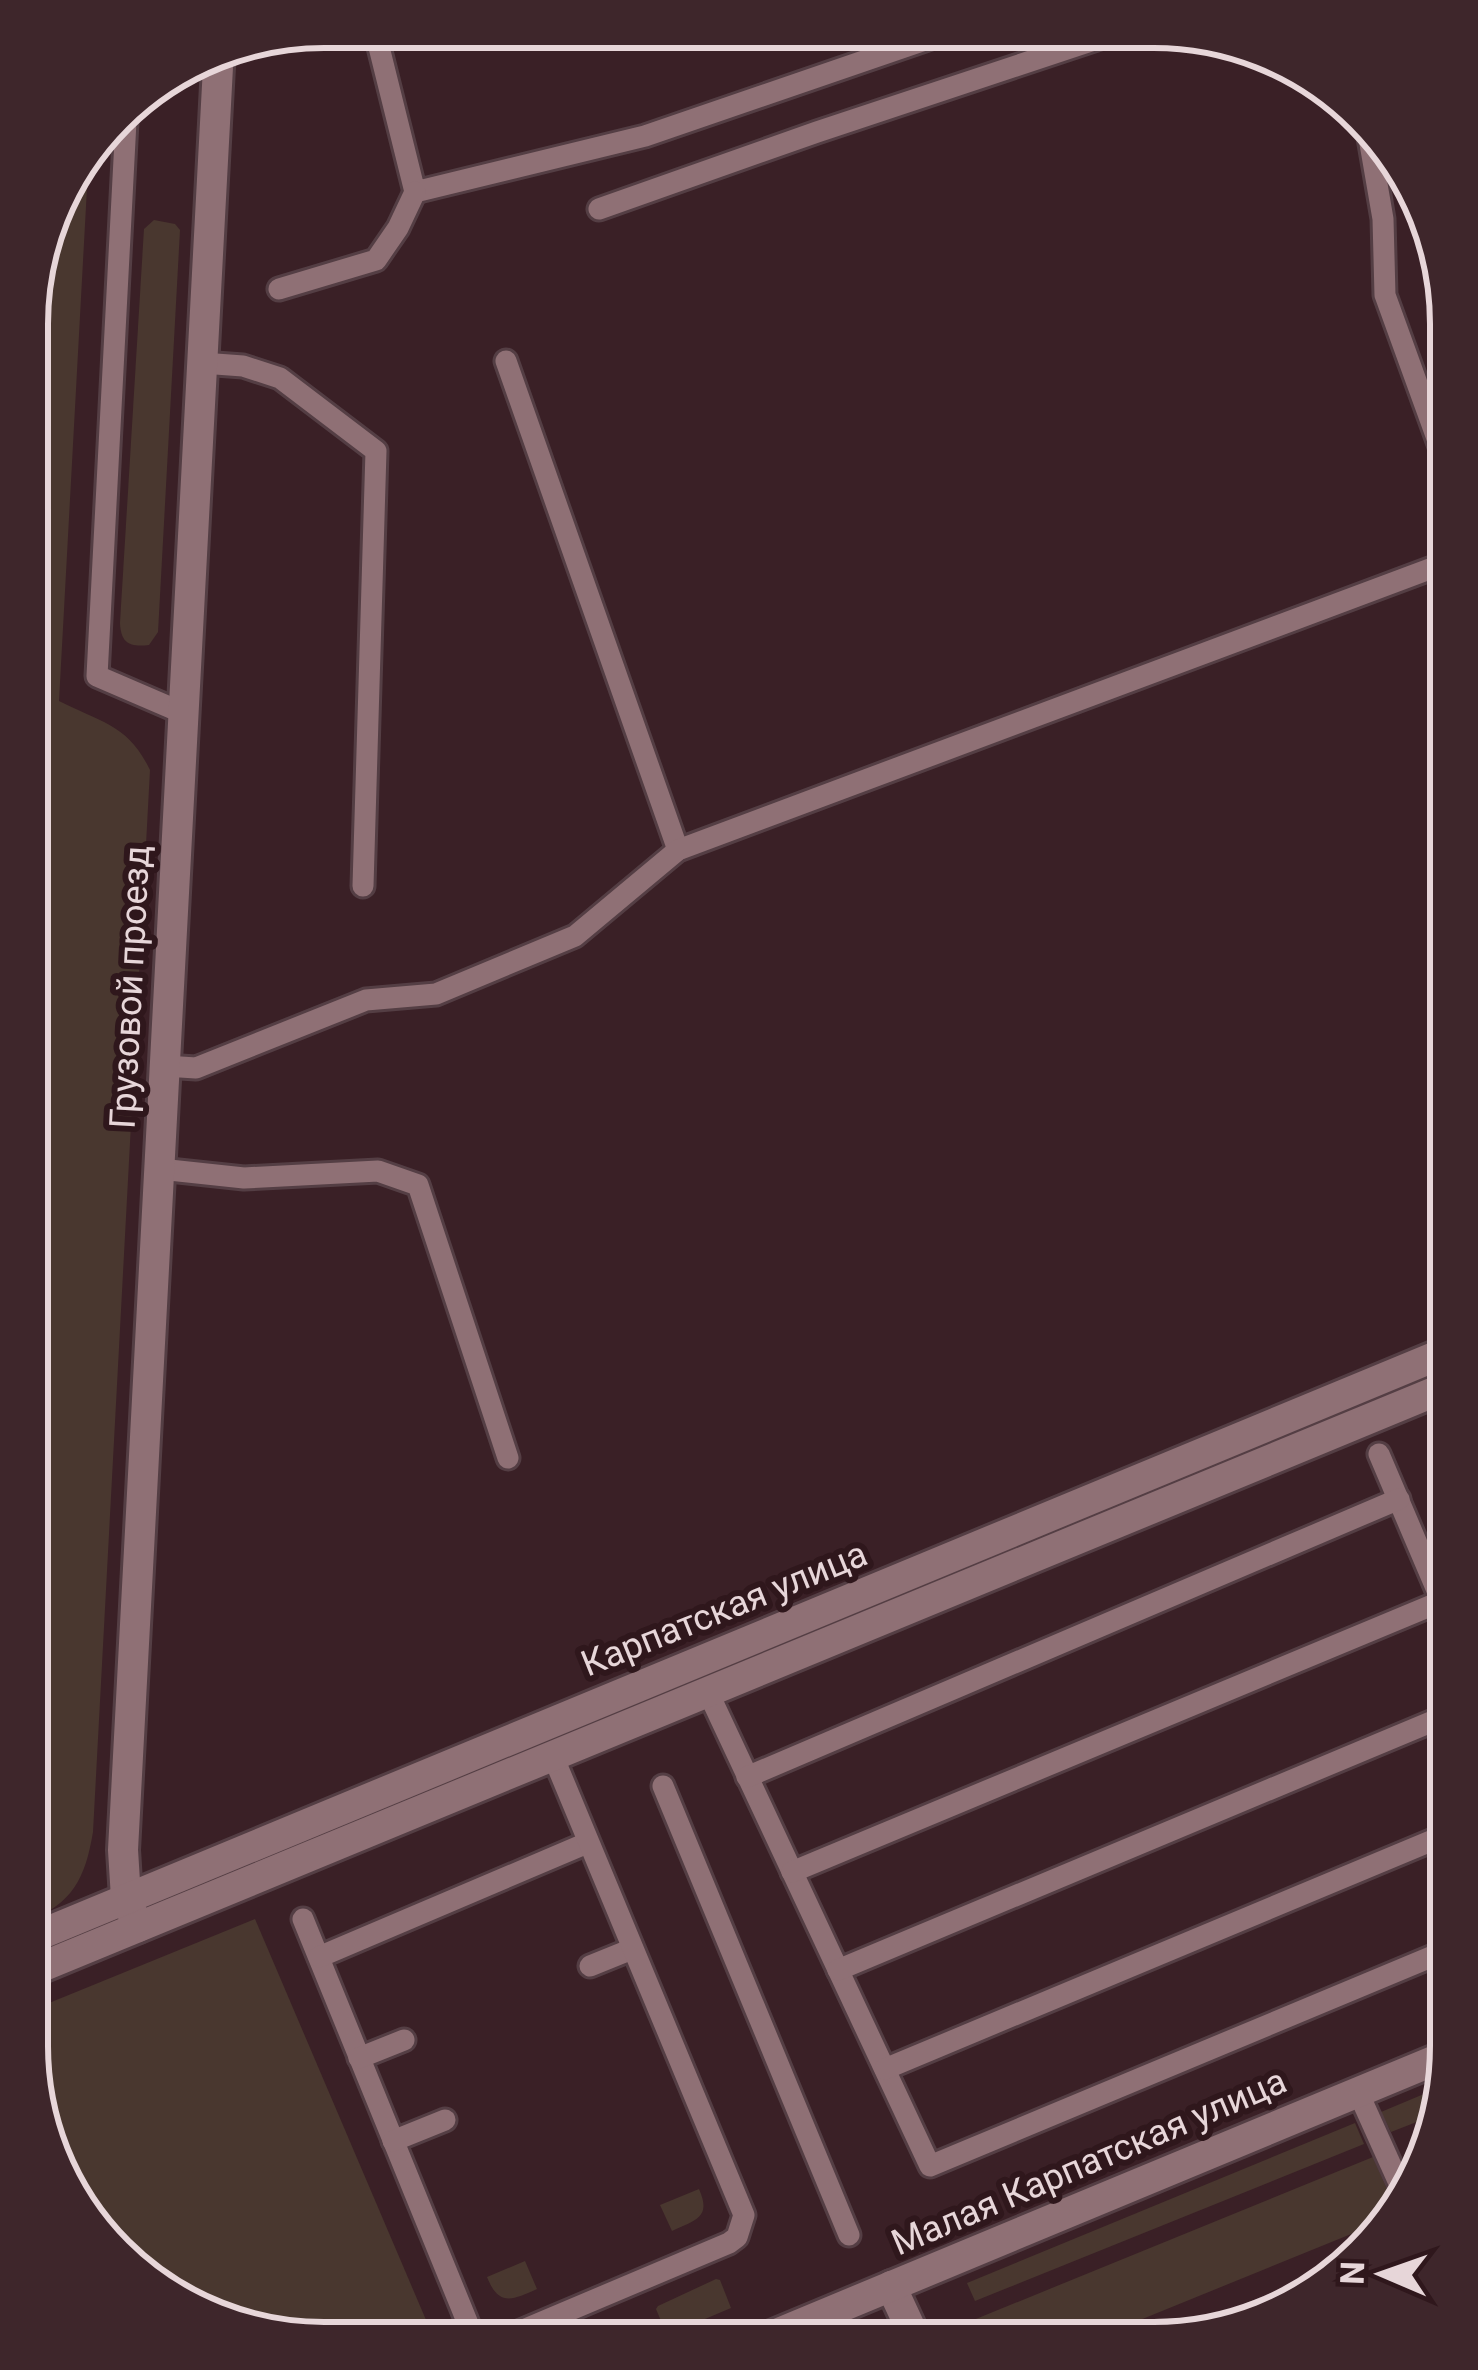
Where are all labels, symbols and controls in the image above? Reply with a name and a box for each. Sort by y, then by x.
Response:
street label: Грузовой проезд [102,844,158,1130]
street label: Карпатская улица [575,1533,873,1685]
street label: Малая Карпатская улица [885,2060,1293,2264]
north arrow [1322,2214,1442,2334]
text: N [1333,2261,1372,2285]

